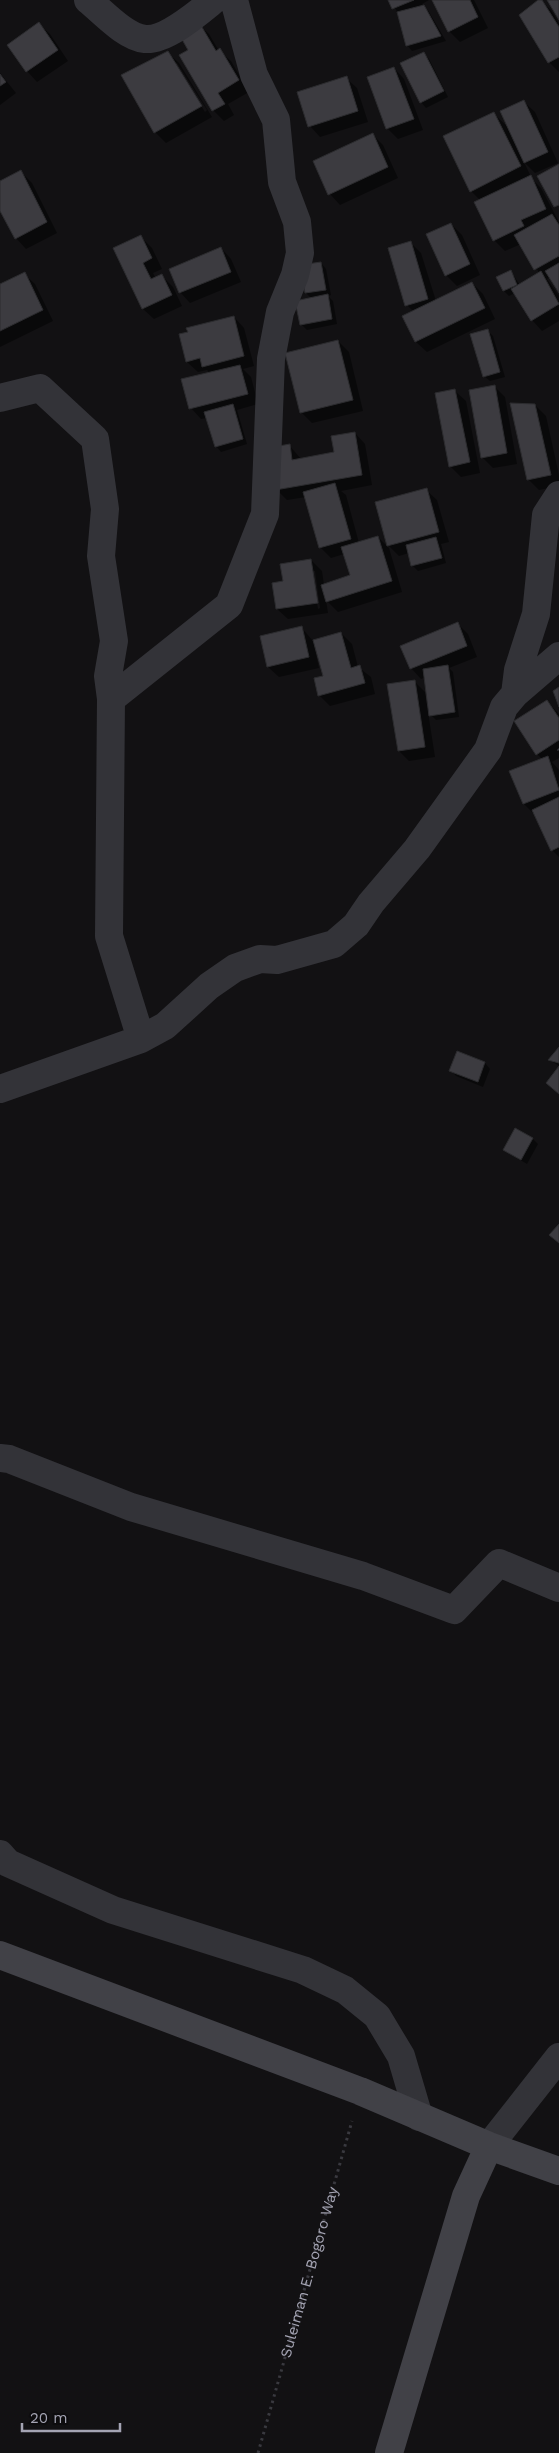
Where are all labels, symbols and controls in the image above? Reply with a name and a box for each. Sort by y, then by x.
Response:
street label: Suleiman E. Bogoro Way [276,2184,342,2360]
scale bar [22,2400,120,2432]
text: 20 m [30,2409,68,2427]

